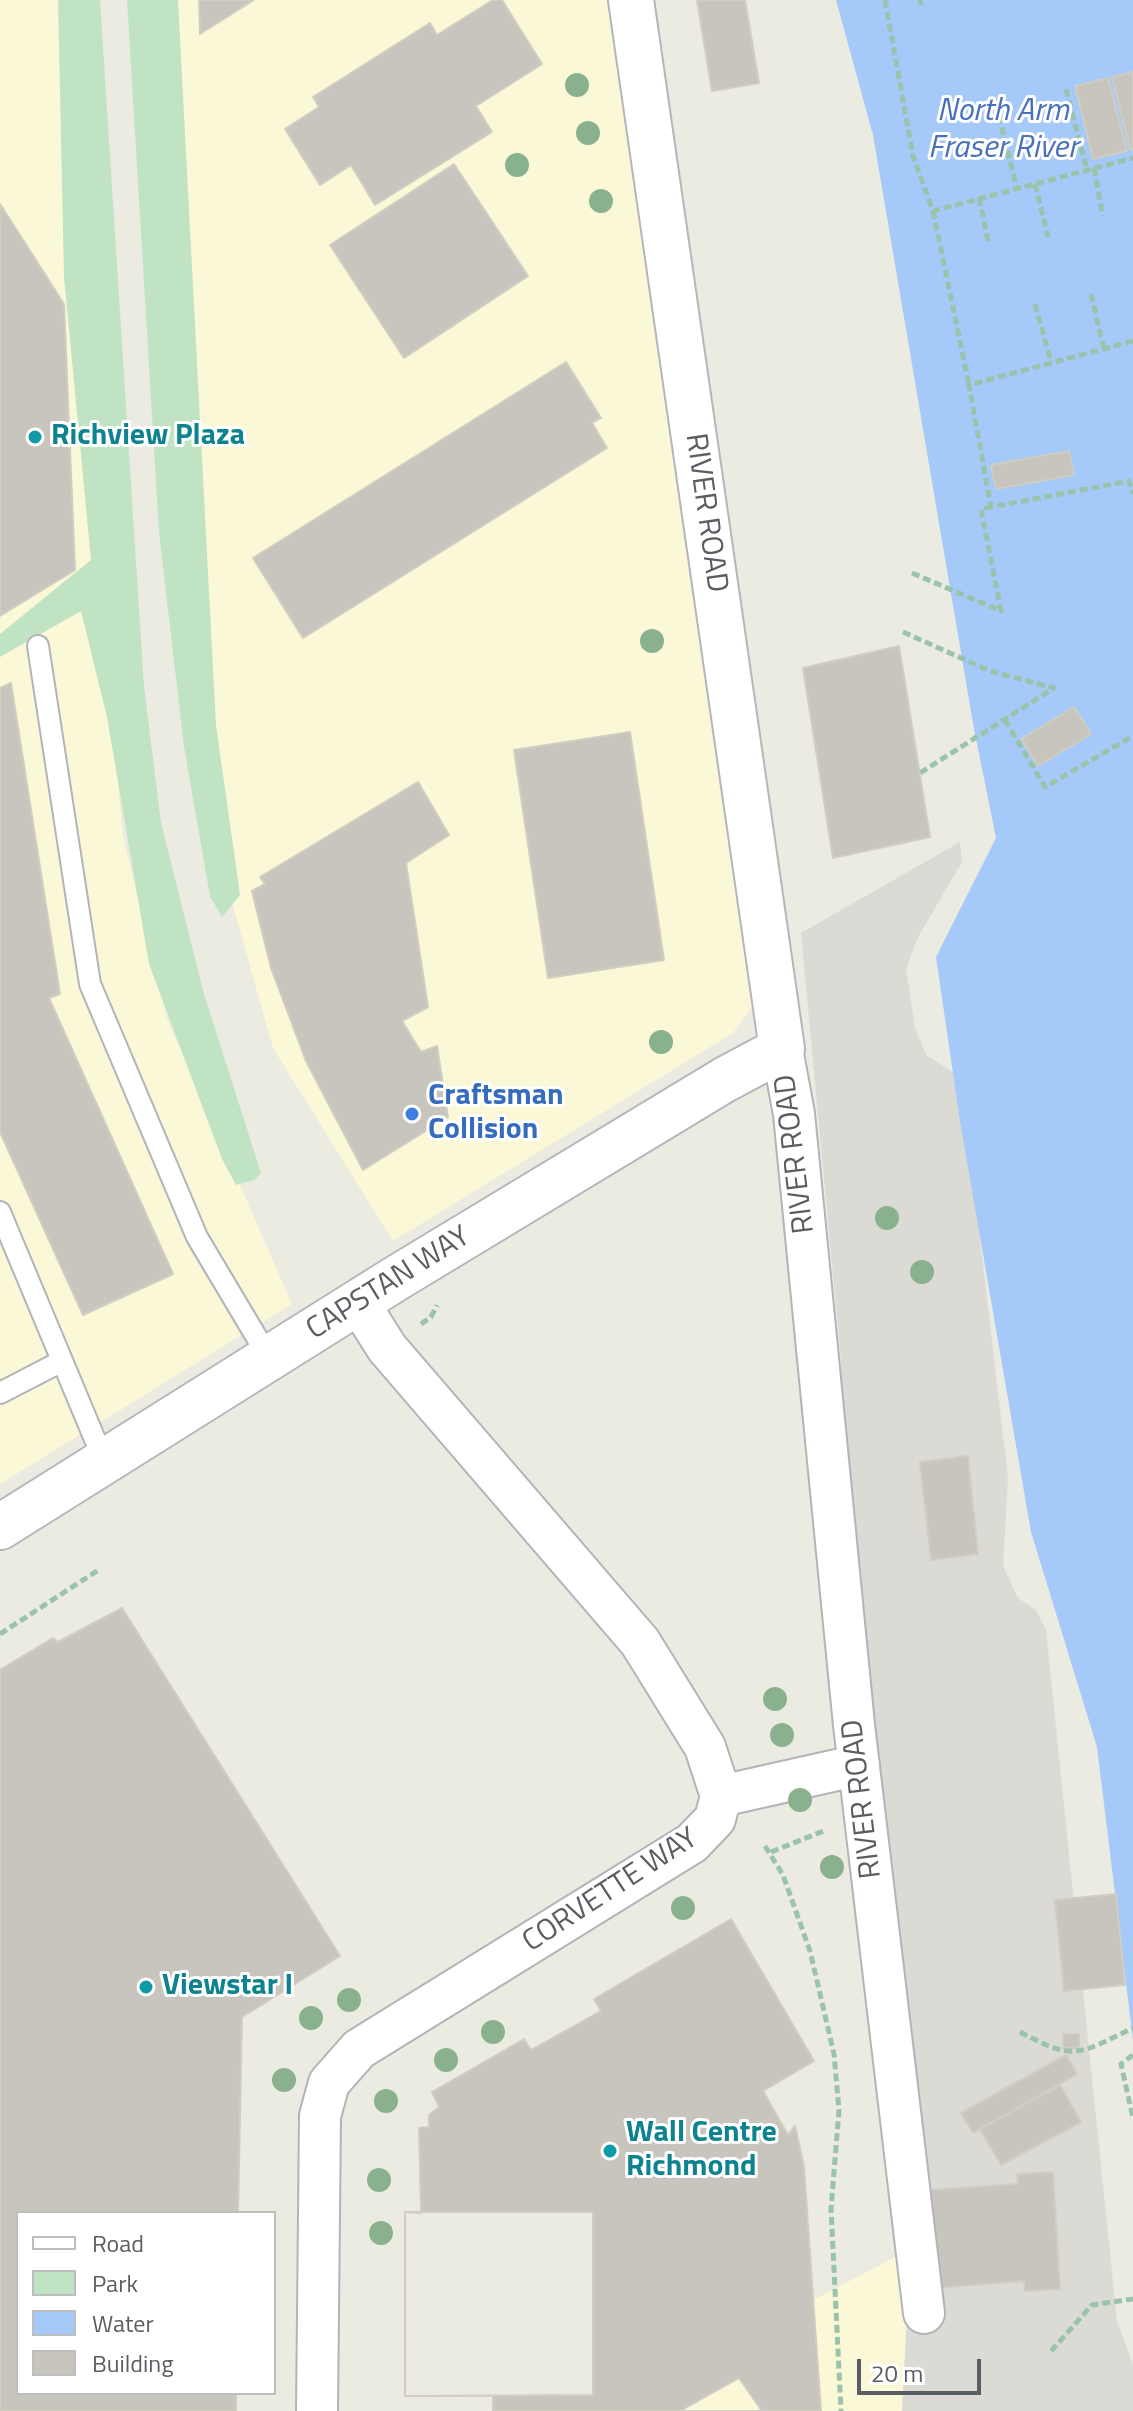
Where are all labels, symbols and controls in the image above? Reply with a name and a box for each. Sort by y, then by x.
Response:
water label: North Arm Fraser River [928,93,1078,168]
place label: Richview Plaza [51,419,245,455]
marker: Richview Plaza [26,428,44,446]
street label: RIVER ROAD [676,431,734,595]
street label: RIVER ROAD [768,1072,824,1236]
place label: Craftsman Collision [428,1079,564,1150]
marker: Craftsman Collision [403,1105,421,1123]
street label: CAPSTAN WAY [301,1219,477,1349]
street label: RIVER ROAD [835,1717,891,1881]
street label: CORVETTE WAY [517,1821,705,1961]
place label: Viewstar I [162,1969,293,2005]
marker: Viewstar I [137,1978,155,1996]
place label: Wall Centre Richmond [626,2116,777,2186]
marker: Wall Centre Richmond [601,2142,619,2160]
legend [16,2211,276,2395]
text: Road [92,2225,144,2261]
text: Park [92,2265,138,2301]
text: Water [92,2305,154,2341]
scale bar [861,2343,985,2393]
text: Building [92,2345,174,2381]
text: 20 m [871,2355,923,2391]

